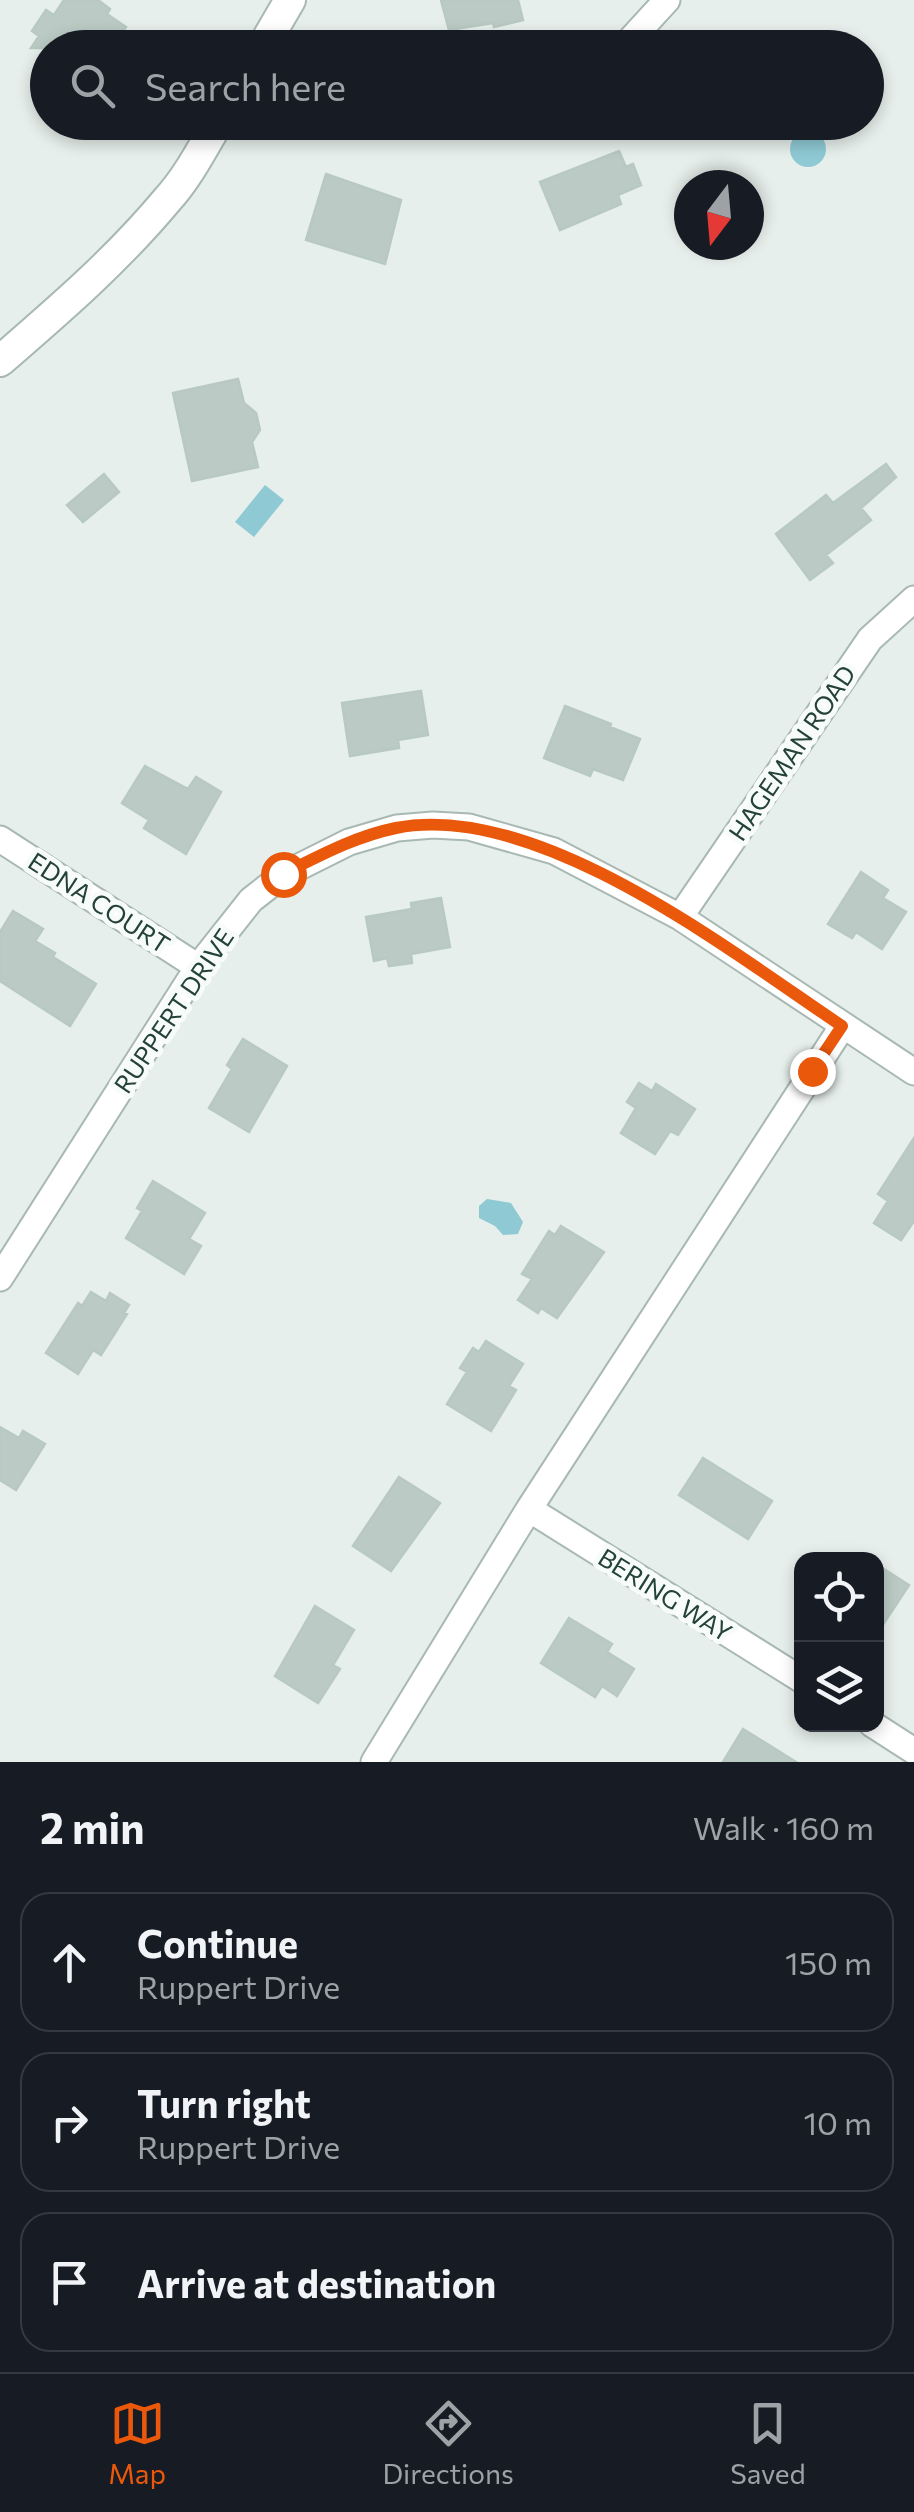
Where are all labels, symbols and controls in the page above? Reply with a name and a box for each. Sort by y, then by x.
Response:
search box [30,30,884,140]
icon: search [65,58,120,113]
text: Search here [145,62,346,109]
north arrow [674,170,764,260]
street label: HAGEMAN ROAD [721,659,861,846]
street label: EDNA COURT [23,845,176,959]
route start [261,852,307,898]
street label: RUPPERT DRIVE [107,922,239,1098]
route end [790,1049,836,1095]
street label: BERING WAY [593,1541,738,1647]
map controls [794,1552,884,1732]
button: locate [794,1552,884,1642]
button: layers [794,1642,884,1732]
text: 2 min [40,1801,145,1853]
text: Walk · 160 m [693,1807,874,1847]
text: Continue [137,1919,298,1966]
icon: ahead [42,1935,97,1990]
text: 150 m [785,1942,872,1982]
text: Ruppert Drive [137,1966,340,2006]
text: Turn right [137,2079,311,2126]
icon: right [42,2095,97,2150]
text: 10 m [803,2102,872,2142]
text: Ruppert Drive [137,2126,340,2166]
icon: arrive [42,2255,97,2310]
text: Arrive at destination [137,2259,496,2306]
tab: Map [108,2396,166,2490]
tab: Directions [382,2396,514,2490]
tab: Saved [730,2396,806,2490]

